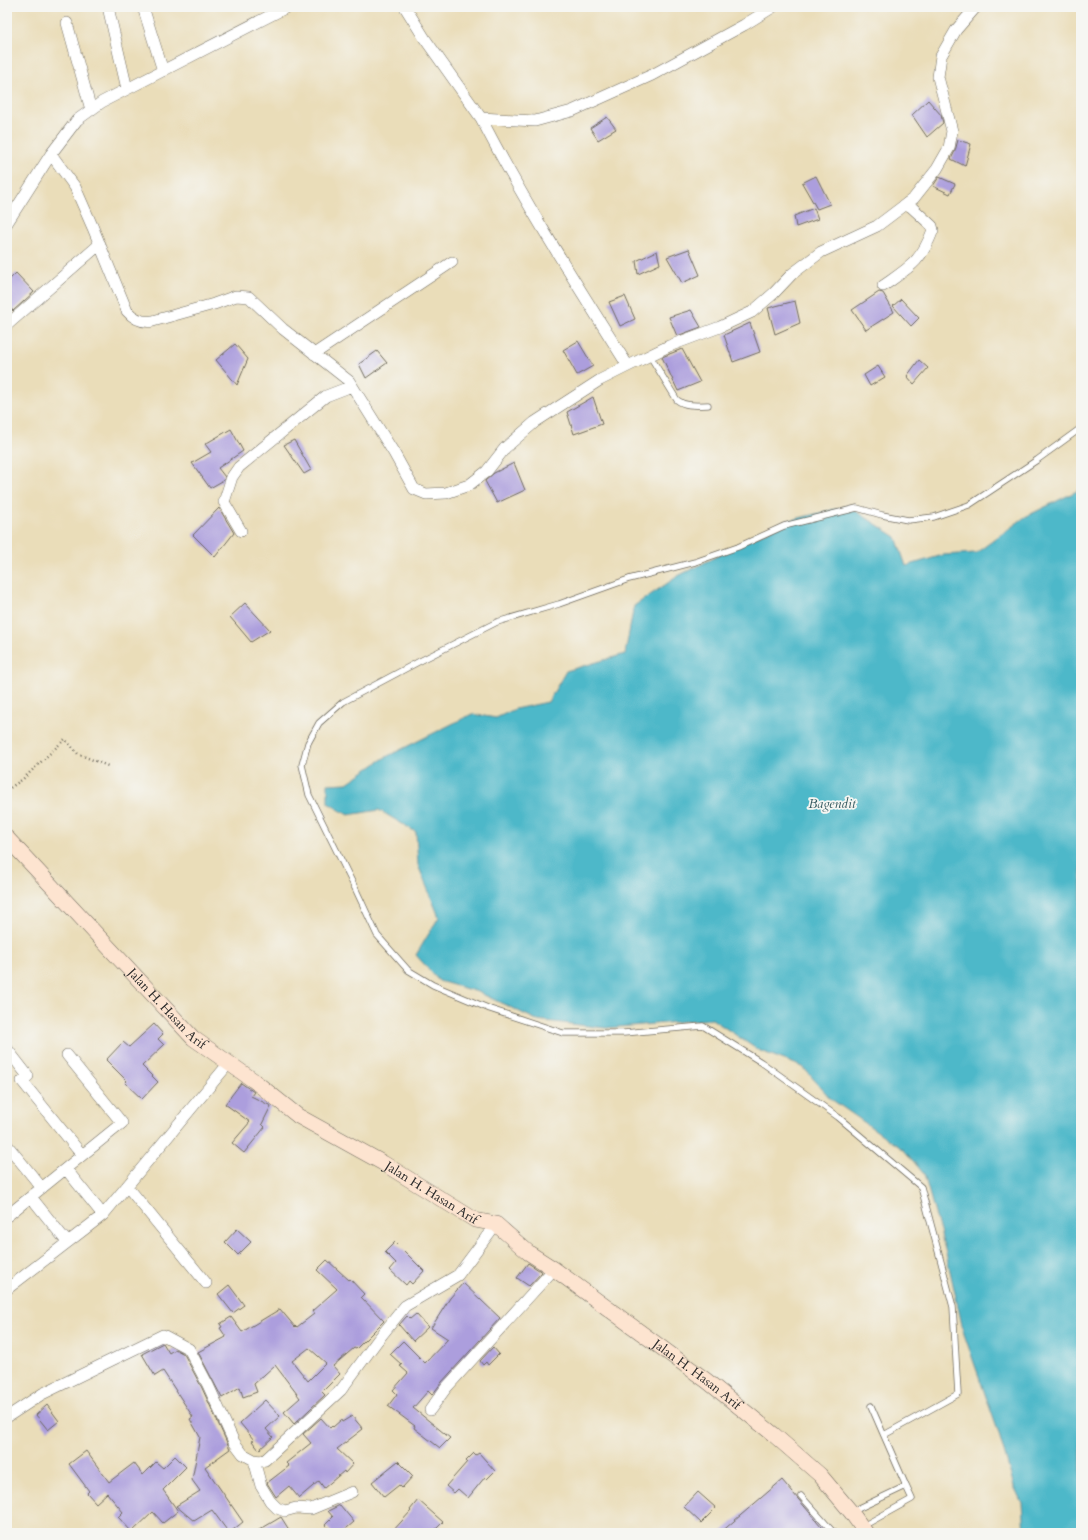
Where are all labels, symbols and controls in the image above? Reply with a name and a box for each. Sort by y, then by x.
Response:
water label: Bagendit [808,794,857,813]
street label: Jalan H. Hasan Arif [122,963,211,1055]
street label: Jalan H. Hasan Arif [380,1156,483,1230]
street label: Jalan H. Hasan Arif [647,1334,746,1415]

